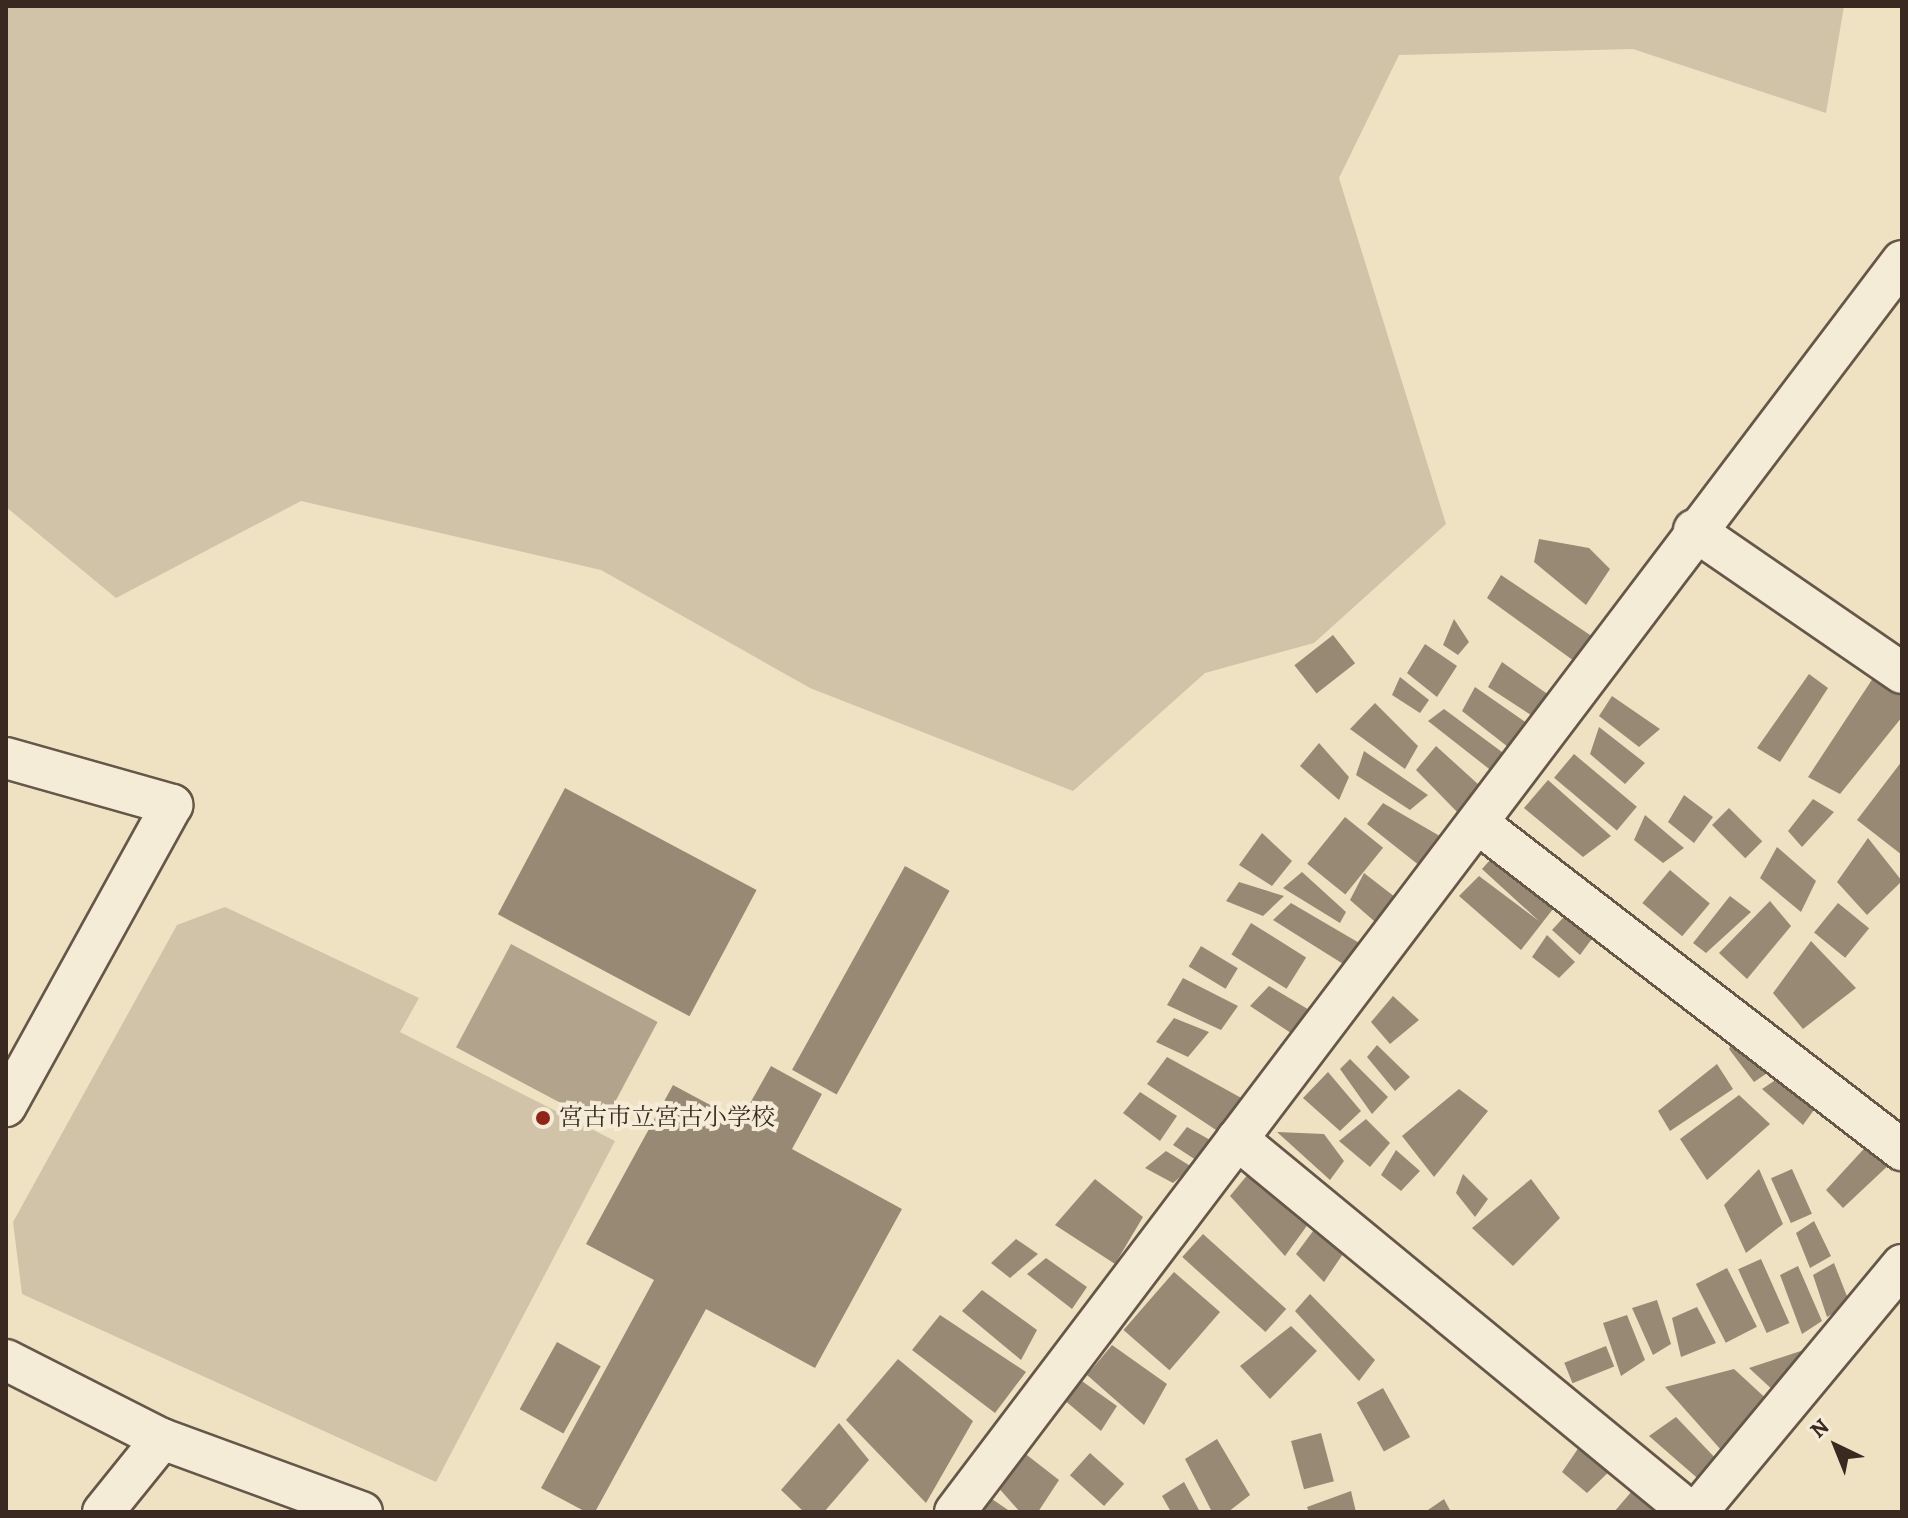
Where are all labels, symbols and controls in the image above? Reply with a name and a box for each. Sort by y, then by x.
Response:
place label: 宮古市立宮古小学校 [559,1104,775,1132]
marker: 宮古市立宮古小学校 [534,1109,552,1127]
north arrow [1796,1406,1876,1486]
text: N [1804,1412,1836,1445]

